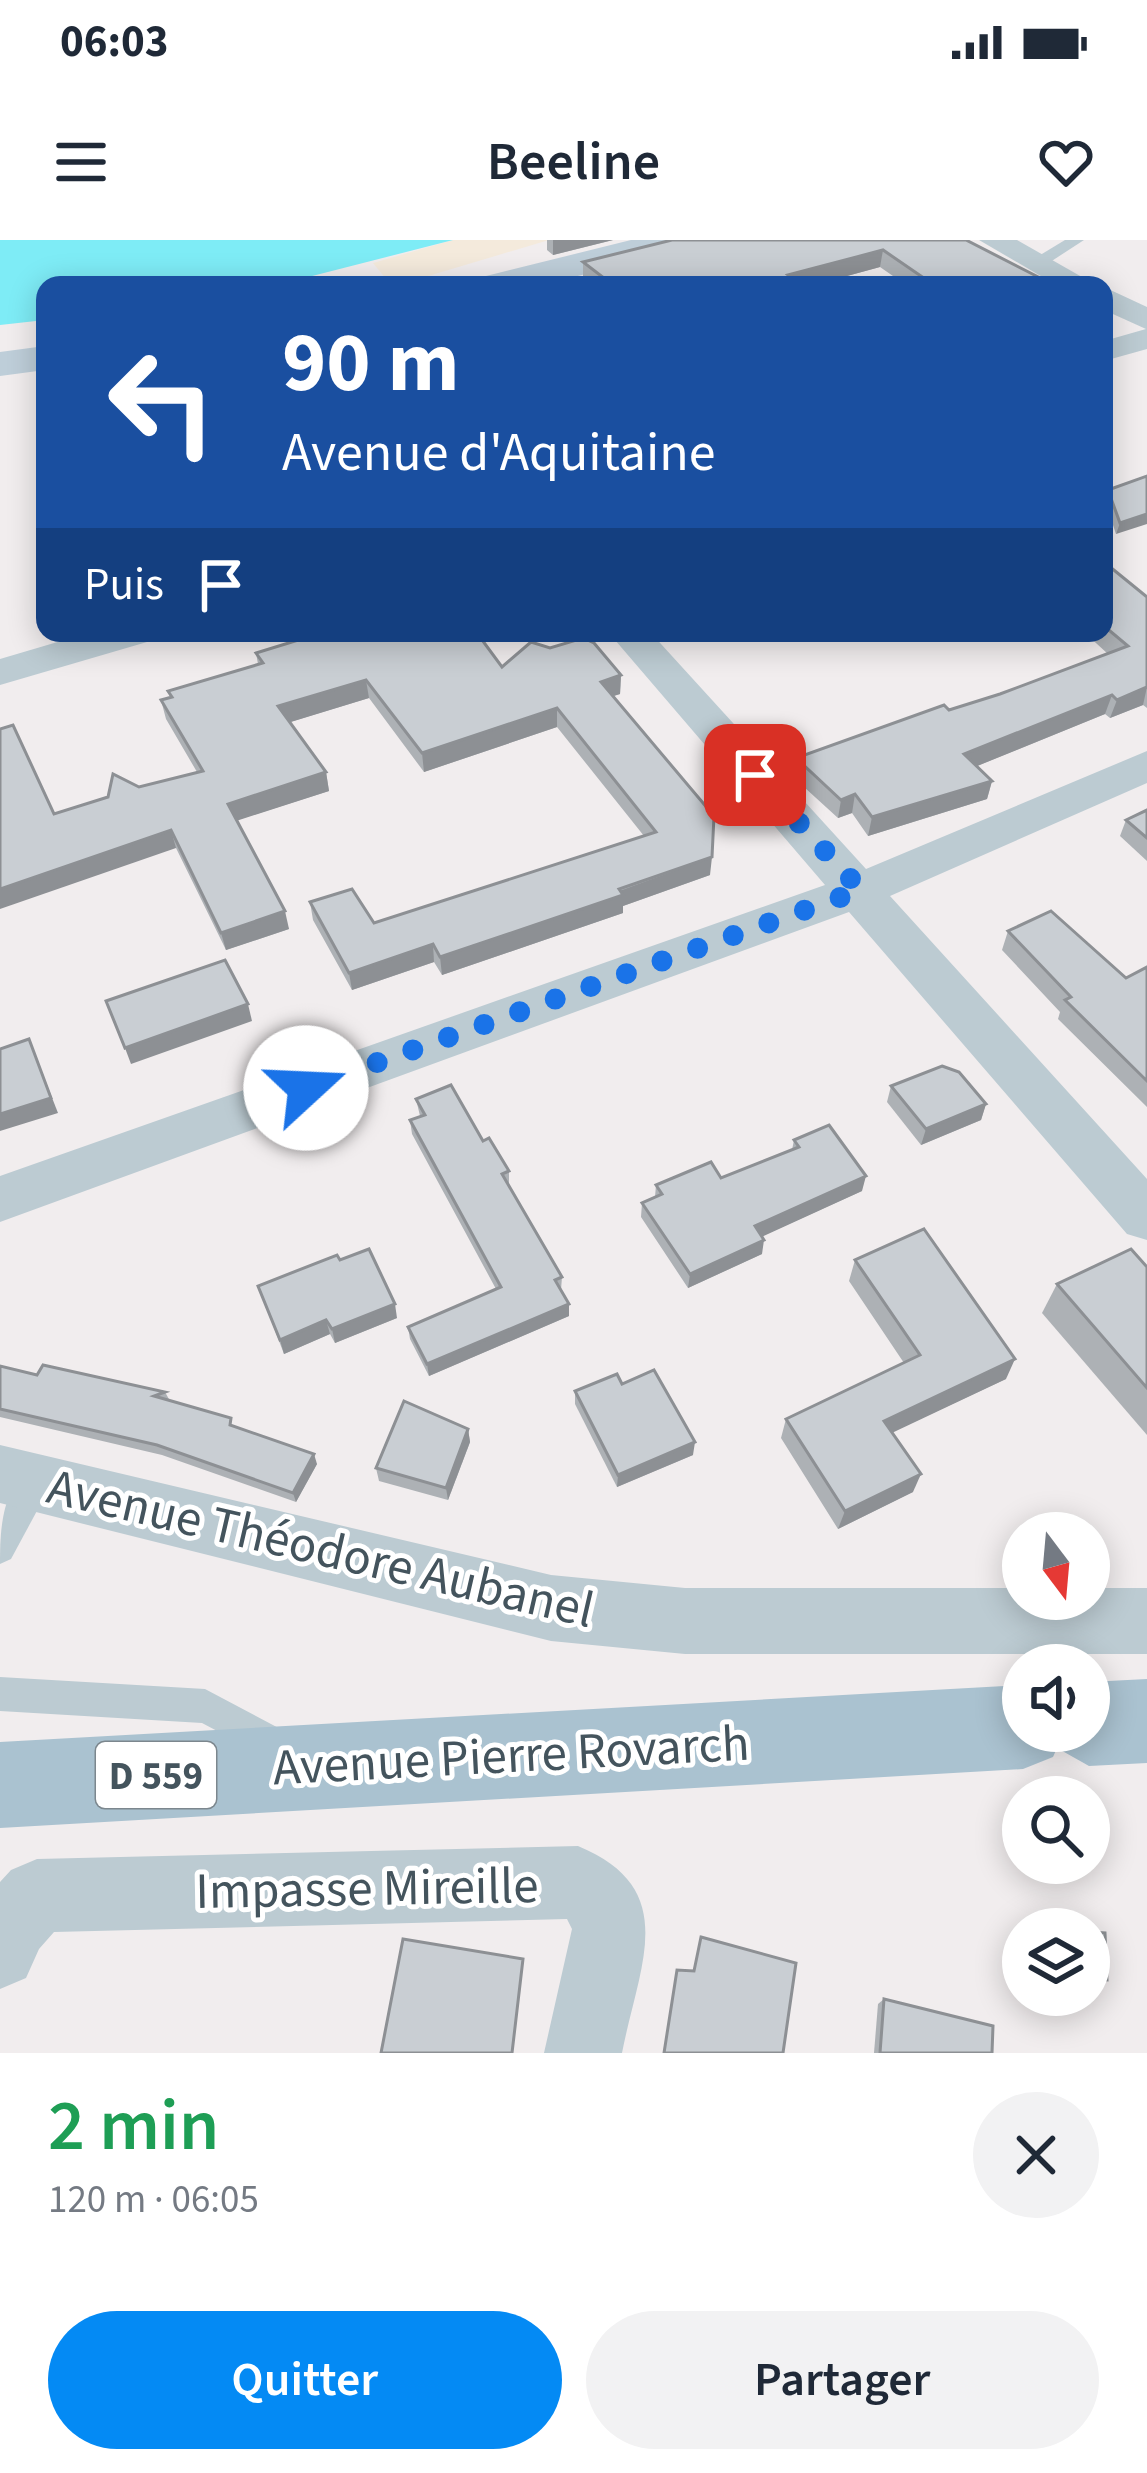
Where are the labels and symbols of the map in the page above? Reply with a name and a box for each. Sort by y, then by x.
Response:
pin [704,724,806,826]
position arrow [243,1025,369,1151]
street label: Avenue Théodore Aubanel [40,1451,601,1647]
north arrow [1002,1512,1110,1620]
street label: Avenue Pierre Rovarch [271,1708,751,1804]
road number: D 559 [96,1742,216,1808]
street label: Impasse Mireille [195,1850,539,1928]

